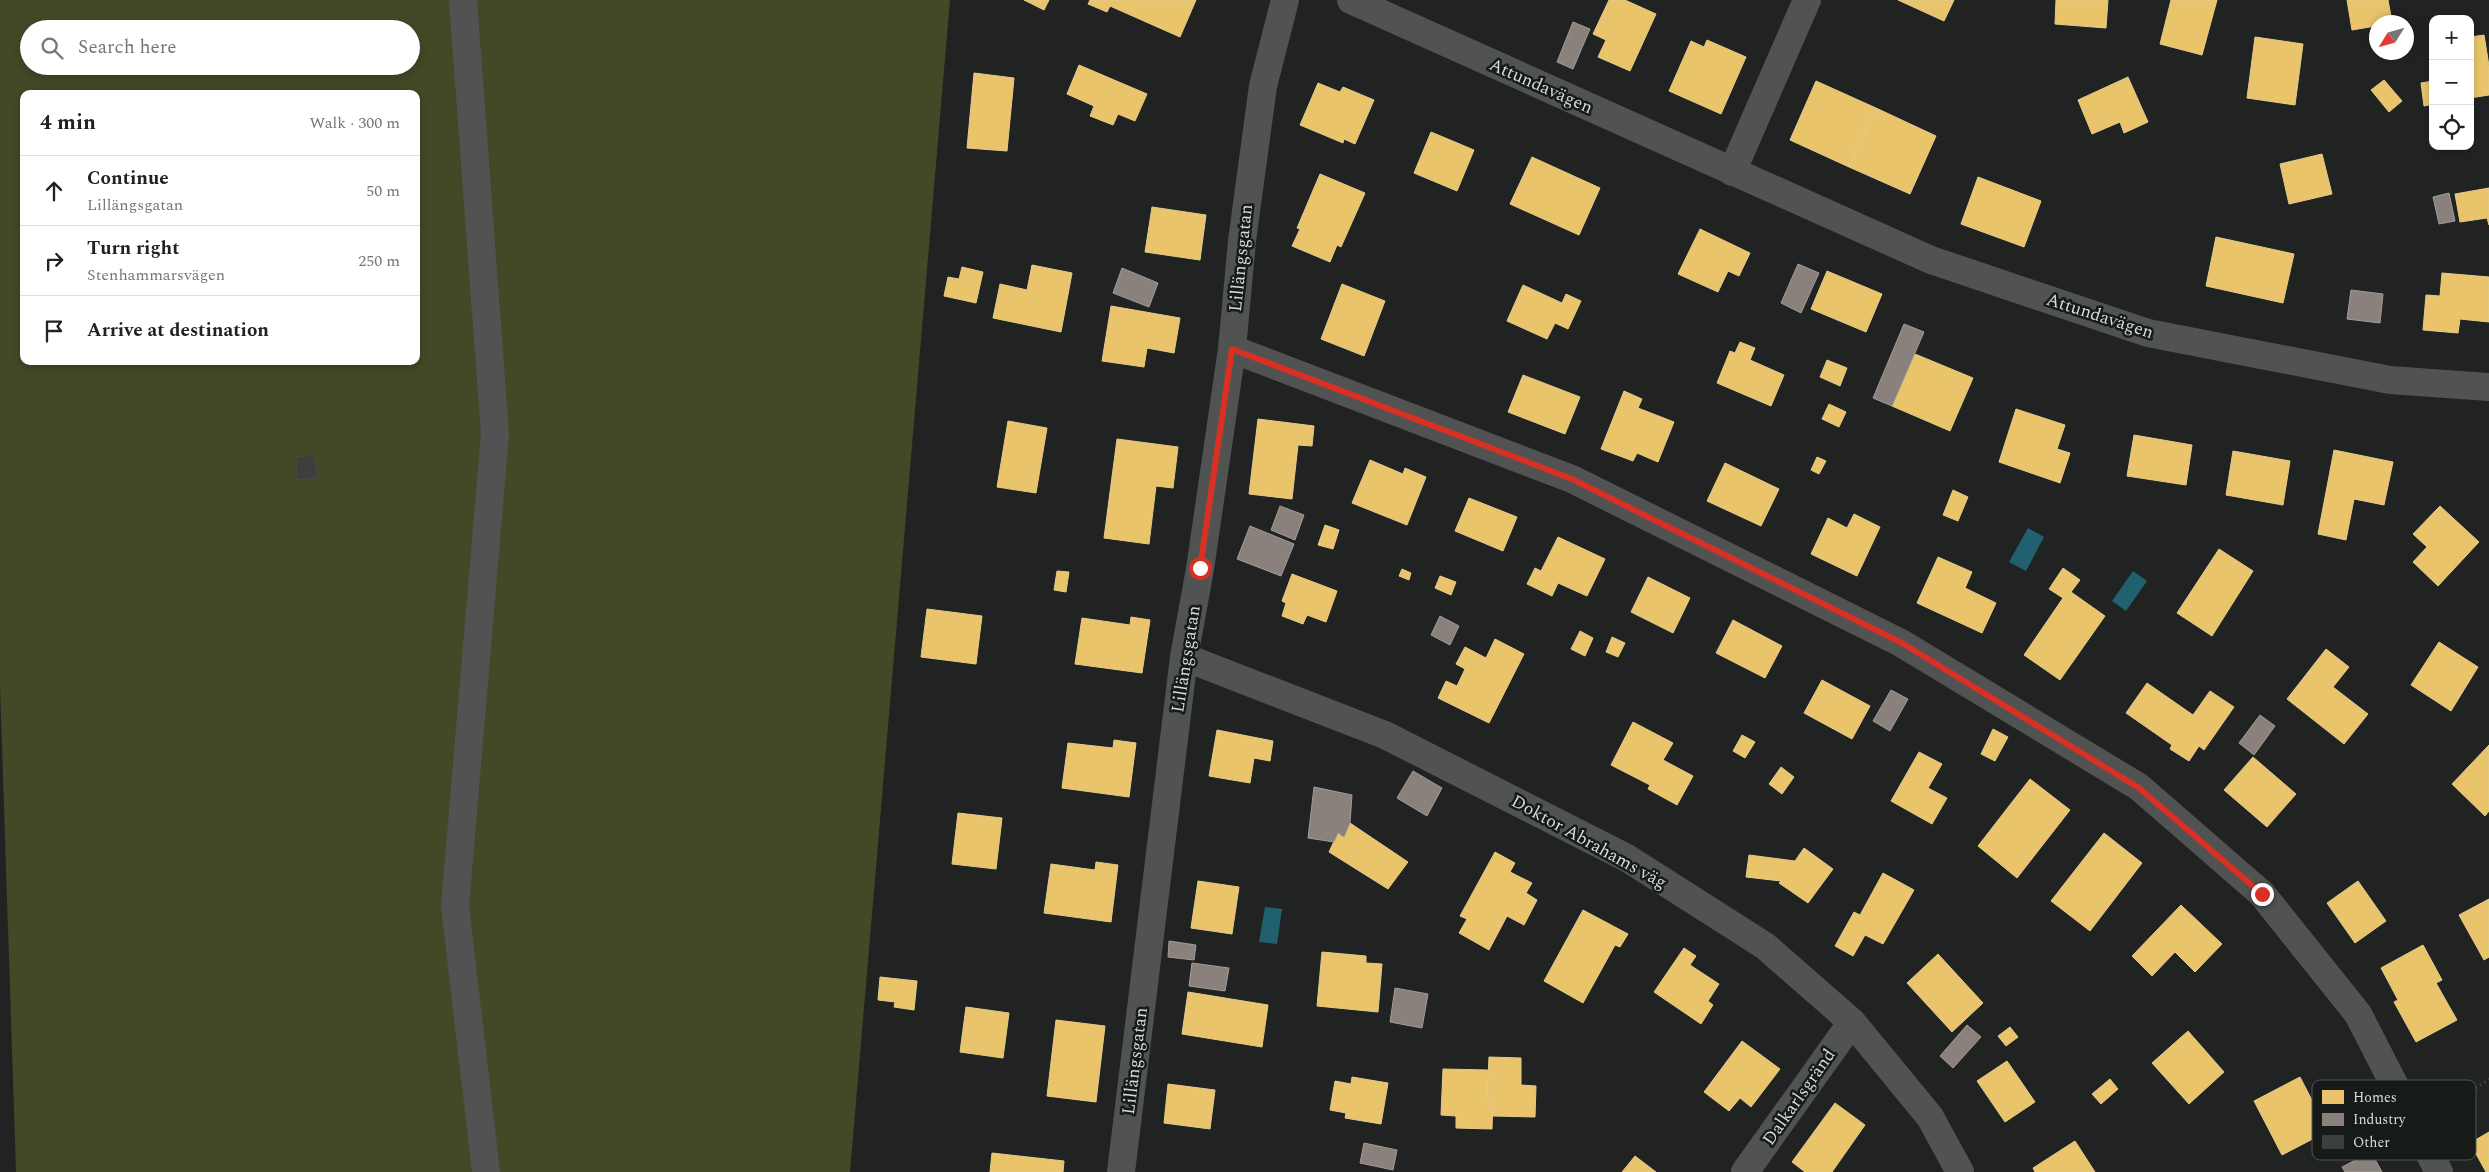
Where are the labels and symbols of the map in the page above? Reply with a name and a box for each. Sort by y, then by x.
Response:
north arrow [2369,15,2414,60]
street label: Attundavägen [1485,51,1597,121]
street label: Lillängsgatan [1222,203,1260,313]
street label: Attundavägen [2043,286,2157,346]
route start [1189,557,1212,580]
street label: Lillängsgatan [1164,603,1208,715]
street label: Doktor Abrahams väg [1506,788,1672,896]
route end [2251,883,2274,906]
street label: Lillängsgatan [1115,1006,1155,1116]
street label: Dalkarlsgränd [1756,1043,1842,1151]
legend [2312,1080,2476,1160]
text: Homes [2353,1087,2397,1108]
text: Industry [2353,1109,2407,1130]
text: Other [2353,1132,2390,1153]

